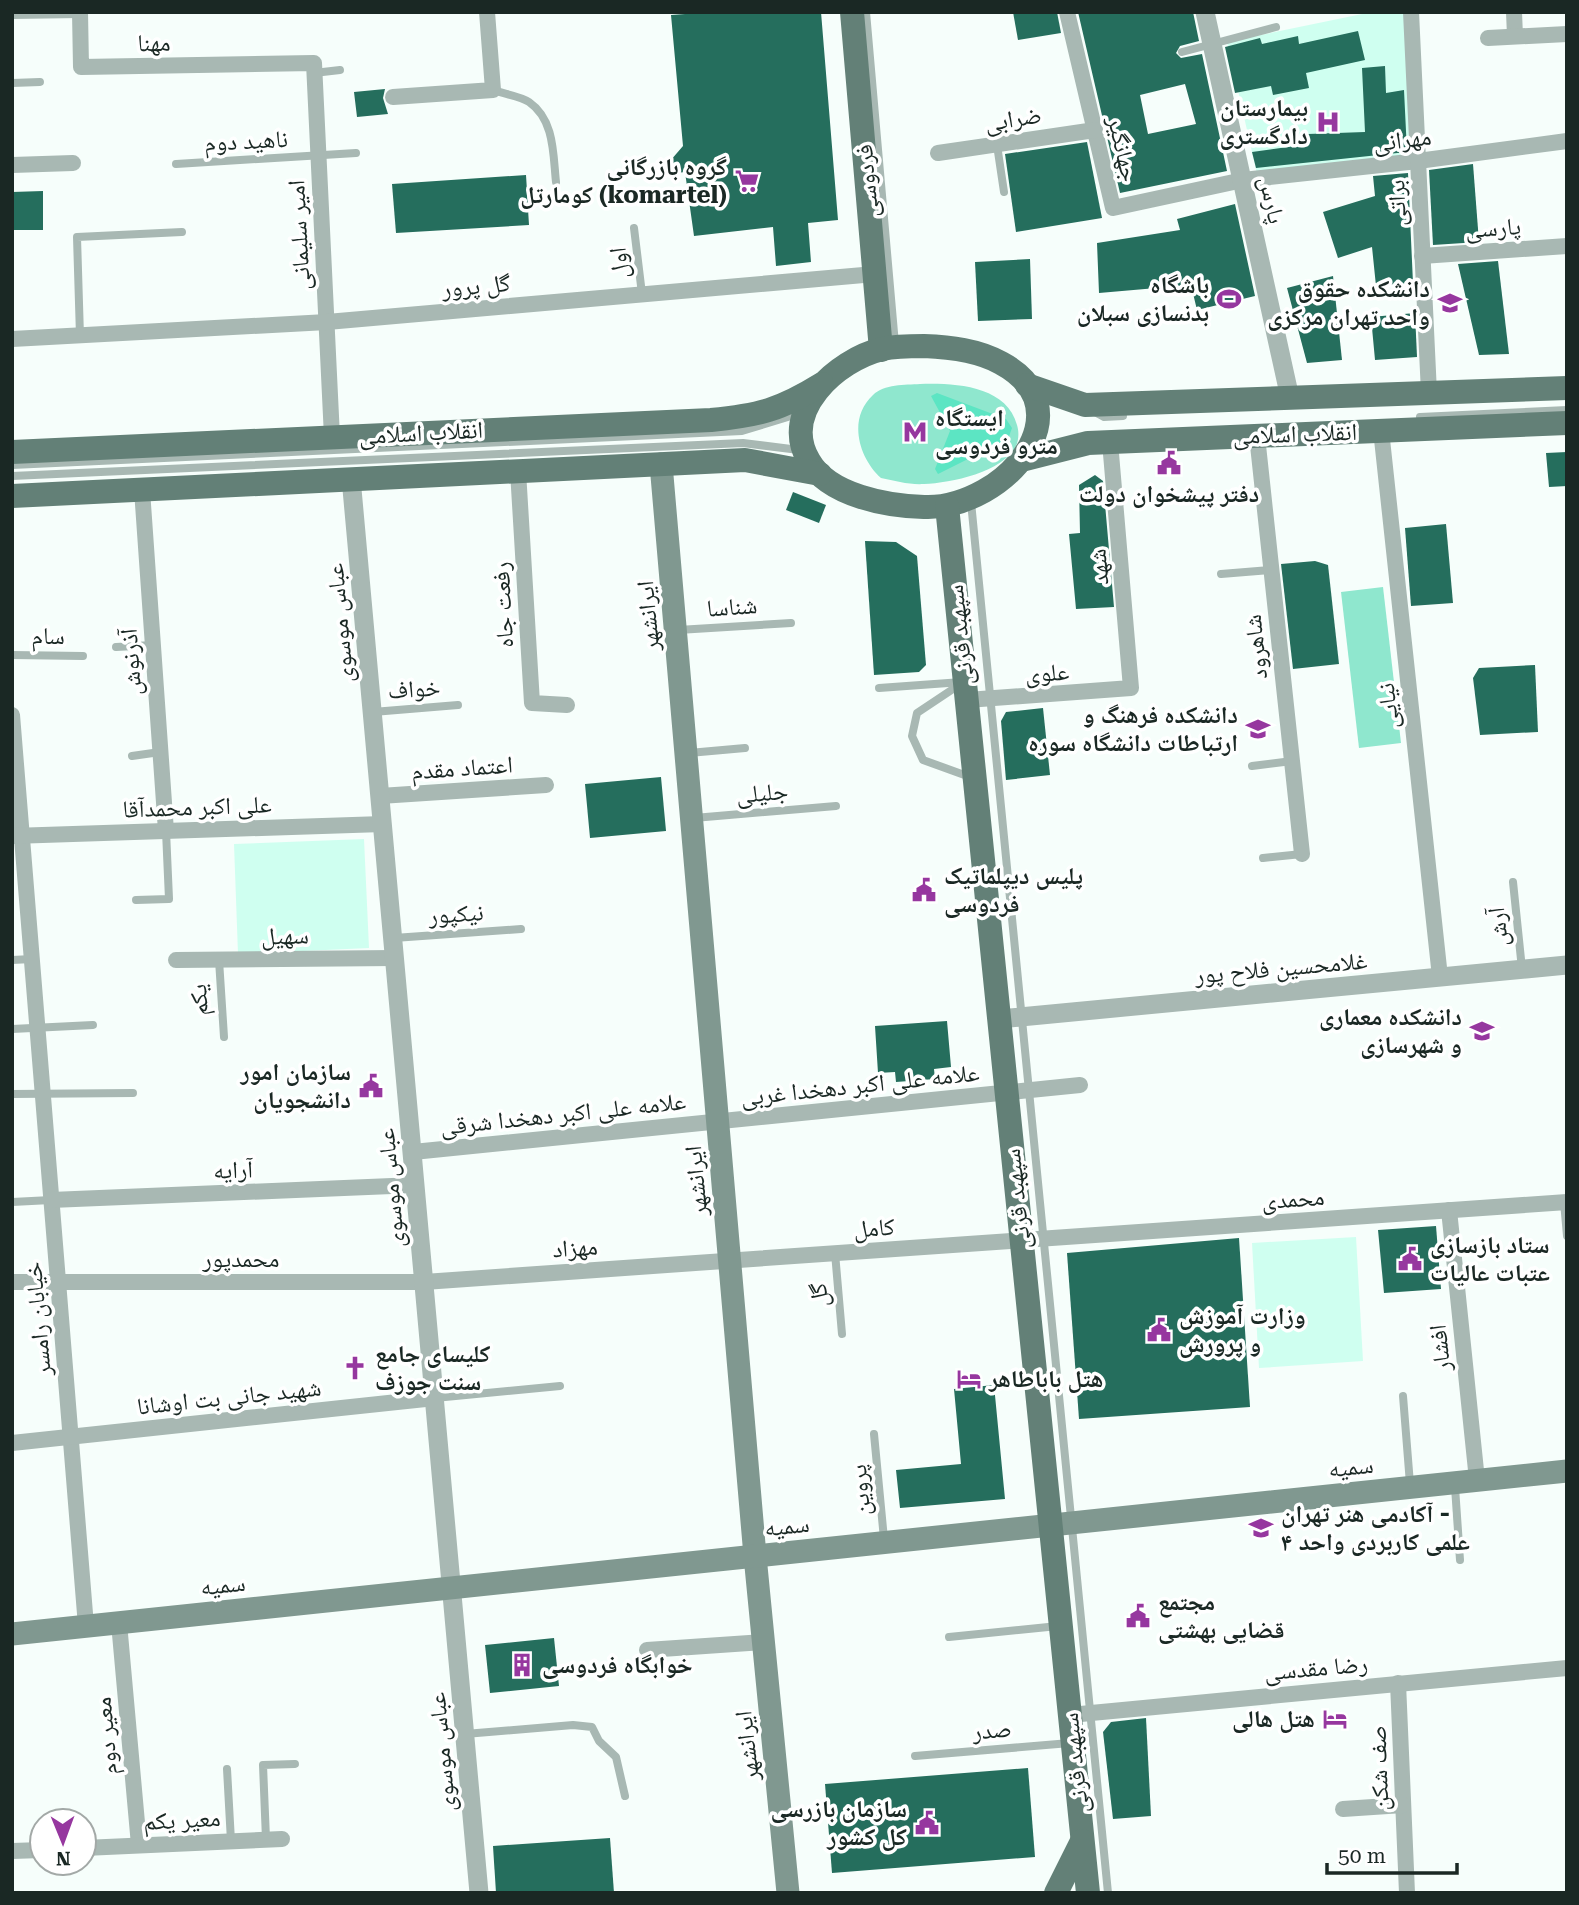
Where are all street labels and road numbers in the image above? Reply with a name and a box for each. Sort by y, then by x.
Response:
street label: مهنا [137,29,171,57]
street label: ضرابی [982,101,1044,137]
street label: جهانگیر [1102,113,1144,185]
street label: مهرانی [1371,123,1433,157]
street label: ناهید دوم [203,125,289,159]
street label: فردوسی [850,143,884,219]
street label: پارس [1253,174,1291,226]
street label: امیر سلیمانی [282,179,316,291]
street label: براتی [1382,179,1412,227]
street label: پارسی [1464,212,1522,244]
street label: اول [603,246,635,280]
street label: گل پرور [440,269,511,303]
street label: انقلاب اسلامی [358,416,484,450]
street label: انقلاب اسلامی [1232,418,1358,450]
street label: شهد [1083,548,1115,586]
street label: رفعت جاه [487,561,519,649]
street label: عباس موسوی [321,562,359,684]
street label: ایرانشهر [631,580,665,653]
street label: سپهبد قرنی [941,583,979,687]
street label: شناسا [706,591,758,623]
street label: شاهرود [1239,613,1273,681]
street label: سام [31,622,65,652]
street label: آذرنوش [115,627,147,696]
street label: علوی [1024,657,1070,689]
street label: خواف [387,673,441,705]
street label: نیایی [1372,682,1404,730]
street label: اعتماد مقدم [410,750,514,788]
street label: جلیلی [735,777,789,809]
street label: علی اکبر محمدآقا [122,790,272,824]
street label: نیکپور [426,898,485,930]
street label: آرش [1482,905,1514,948]
street label: سهیل [261,922,309,950]
street label: غلامحسین فلاح‌ پور [1193,947,1369,991]
street label: یکم [184,983,216,1017]
street label: علامه علی اکبر دهخدا غربی [739,1059,981,1111]
street label: علامه علی اکبر دهخدا شرقی [439,1087,687,1141]
street label: عباس موسوی [372,1127,410,1249]
street label: ایرانشهر [679,1145,713,1218]
street label: سپهبد قرنی [998,1147,1036,1251]
street label: آرایه [213,1155,254,1185]
street label: محمدی [1261,1183,1325,1215]
street label: کامل [852,1213,896,1243]
street label: مهزاد [551,1232,599,1264]
street label: محمدپور [202,1245,279,1273]
street label: خیابان رامسر [19,1261,57,1378]
street label: گل [804,1282,834,1308]
street label: افشار [1424,1323,1456,1374]
street label: شهید جانی بت اوشانا [135,1373,323,1421]
street label: سمیه [1327,1451,1375,1483]
street label: پروین [844,1463,876,1517]
street label: سمیه [763,1510,811,1542]
street label: سمیه [199,1569,247,1601]
street label: رضا مقدسی [1263,1650,1369,1686]
street label: عباس موسوی [423,1691,461,1813]
street label: معیر دوم [89,1696,125,1776]
street label: ایرانشهر [729,1709,765,1784]
street label: سپهبد قرنی [1056,1711,1094,1815]
street label: صدر [970,1714,1013,1746]
street label: صف شکن [1364,1725,1394,1811]
street label: معیر یکم [143,1804,221,1838]

